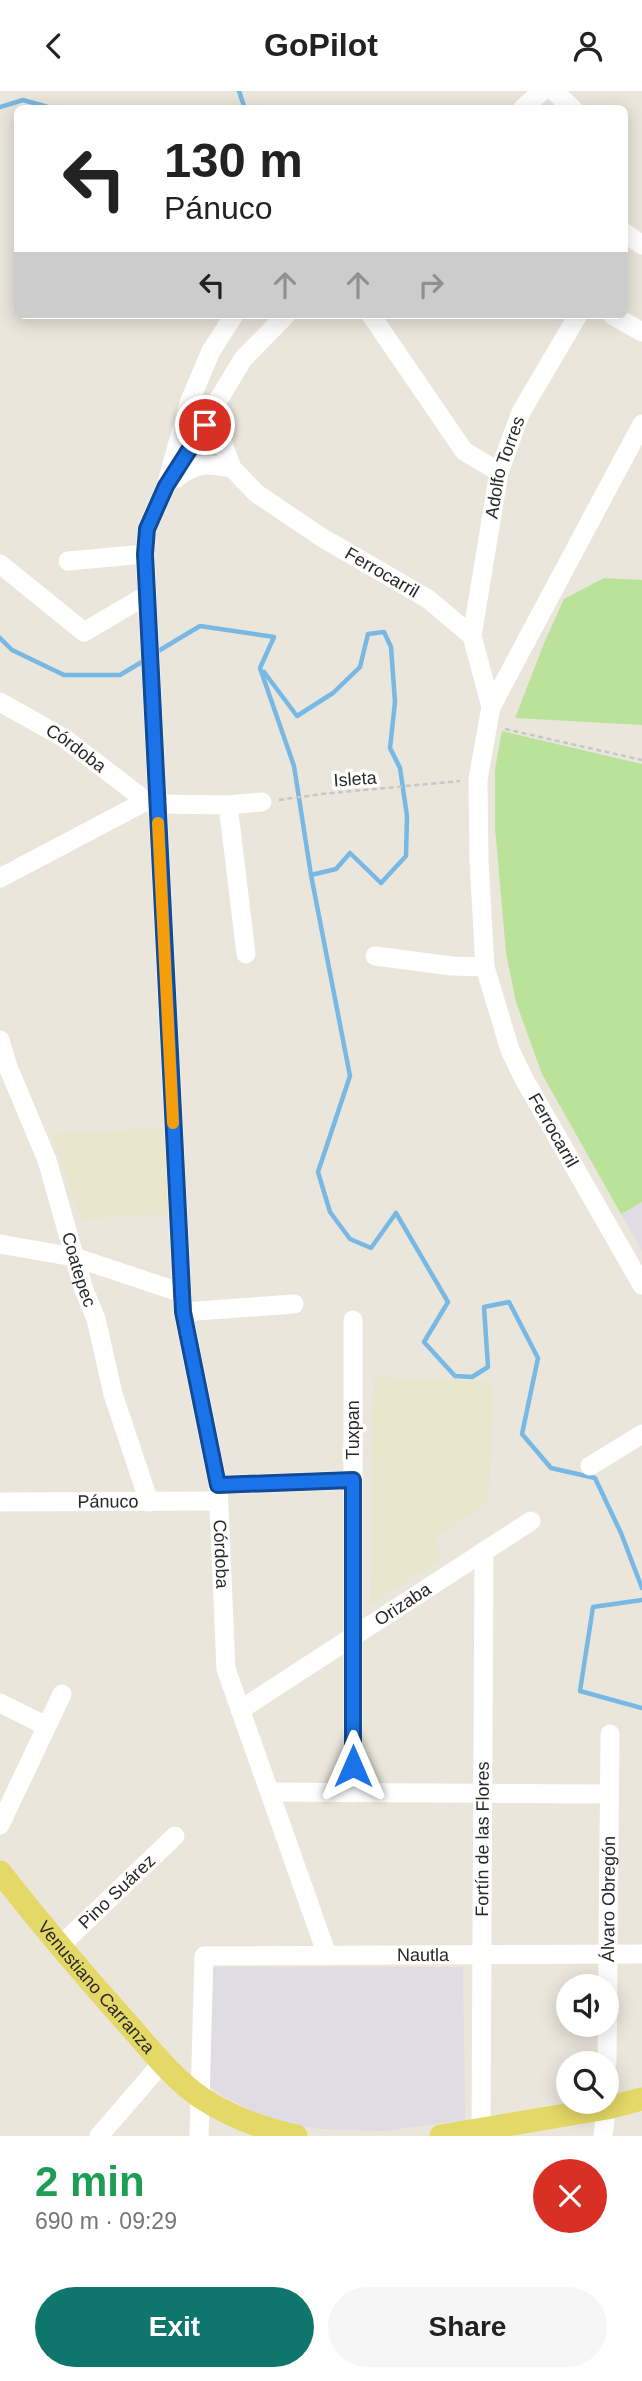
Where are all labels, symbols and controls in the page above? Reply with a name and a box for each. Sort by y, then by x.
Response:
icon: back [35,27,73,65]
text: GoPilot [264,27,378,63]
icon: person [569,27,607,65]
icon: left [49,133,140,224]
text: 130 m [164,133,303,187]
text: Pánuco [164,190,273,226]
icon: left [193,266,231,304]
icon: ahead [266,266,304,304]
icon: ahead [339,266,377,304]
icon: right [412,266,450,304]
pin [175,395,235,455]
icon: arrive [186,406,224,444]
street label: Adolfo Torres [481,413,529,520]
street label: Ferrocarril [342,543,423,602]
street label: Córdoba [43,720,111,777]
street label: Isleta [333,767,378,790]
street label: Ferrocarril [524,1090,582,1171]
street label: Coatepec [58,1230,100,1310]
street label: Tuxpan [343,1400,363,1460]
street label: Pánuco [77,1491,139,1512]
street label: Córdoba [210,1519,233,1590]
street label: Orizaba [371,1578,435,1630]
position arrow [316,1729,390,1803]
street label: Fortín de las Flores [472,1761,493,1917]
street label: Álvaro Obregón [598,1836,619,1962]
street label: Pino Suárez [74,1851,159,1933]
street label: Venustiano Carranza [34,1917,159,2058]
street label: Nautla [397,1945,450,1965]
map controls [556,1974,619,2114]
button: sound [556,1974,619,2037]
button: search [556,2051,619,2114]
text: 2 min [35,2158,145,2205]
button: close [533,2159,607,2233]
text: 690 m · 09:29 [35,2208,177,2234]
button: Exit [35,2287,314,2367]
button: Share [328,2287,607,2367]

